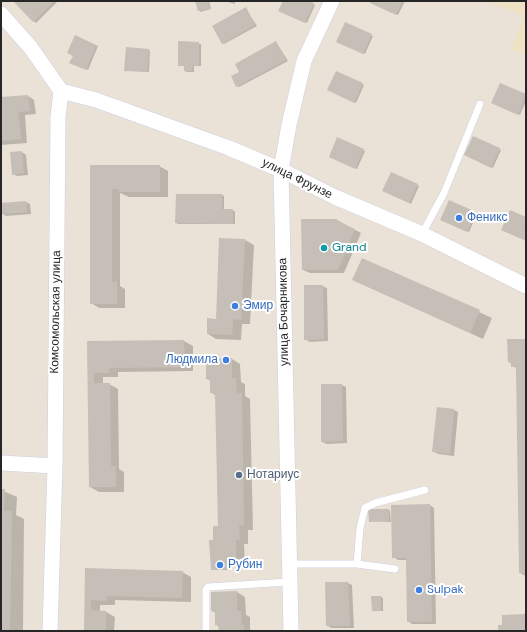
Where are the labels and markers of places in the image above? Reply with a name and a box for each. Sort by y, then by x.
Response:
place label: Феникс [467,211,508,225]
marker: Феникс [454,213,464,223]
place label: Grand [332,241,366,255]
marker: Grand [319,243,329,253]
place label: Эмир [243,299,273,313]
marker: Эмир [230,301,240,311]
place label: Людмила [166,353,218,367]
marker: Людмила [221,355,231,365]
place label: Нотариус [247,468,299,482]
marker: Нотариус [234,470,244,480]
place label: Рубин [228,558,262,572]
marker: Рубин [215,560,225,570]
place label: Sulpak [427,583,464,597]
marker: Sulpak [414,585,424,595]

